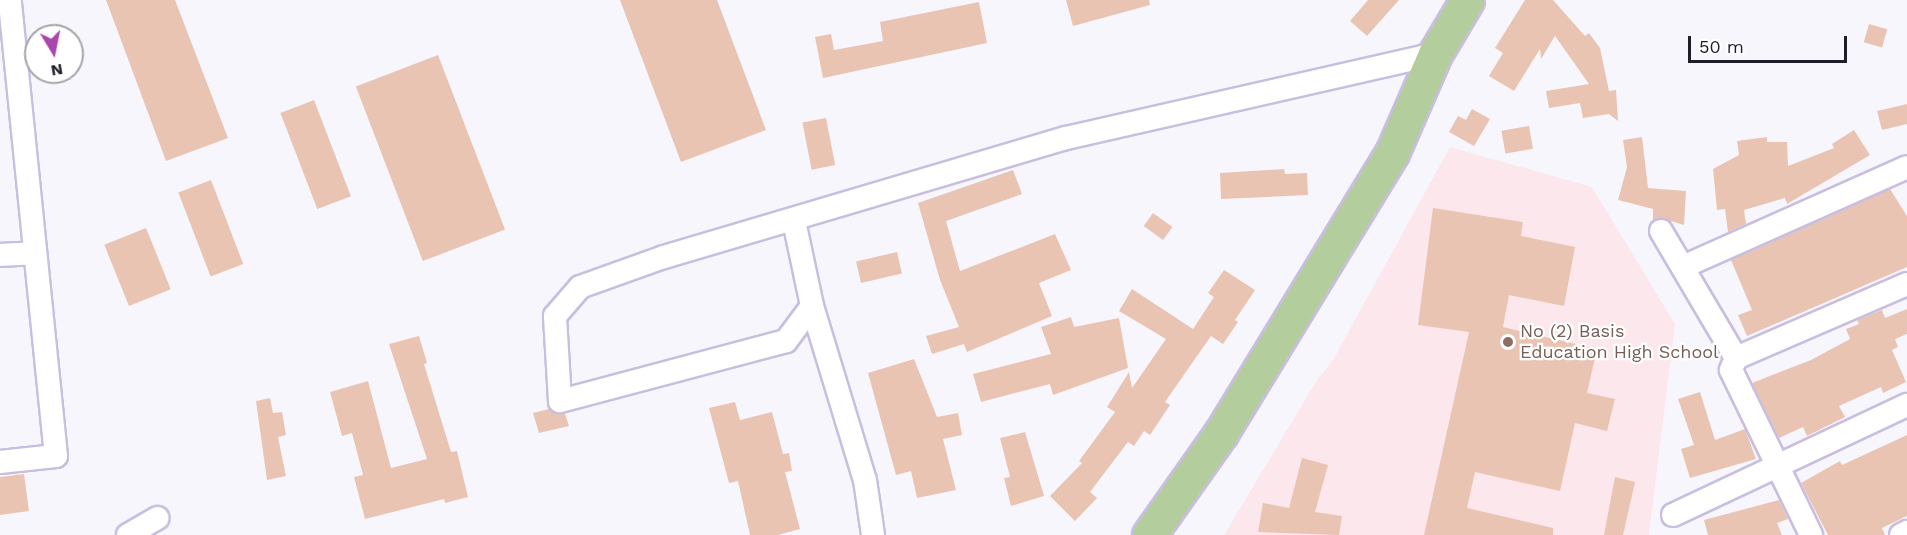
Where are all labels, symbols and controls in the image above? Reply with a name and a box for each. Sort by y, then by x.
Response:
north arrow [24,24,84,84]
scale bar [1691,24,1850,62]
text: 50 m [1699,36,1744,57]
text: N [49,60,64,81]
place label: No (2) Basis Education High School [1520,321,1719,364]
marker: No (2) Basis Education High School [1501,335,1515,349]

